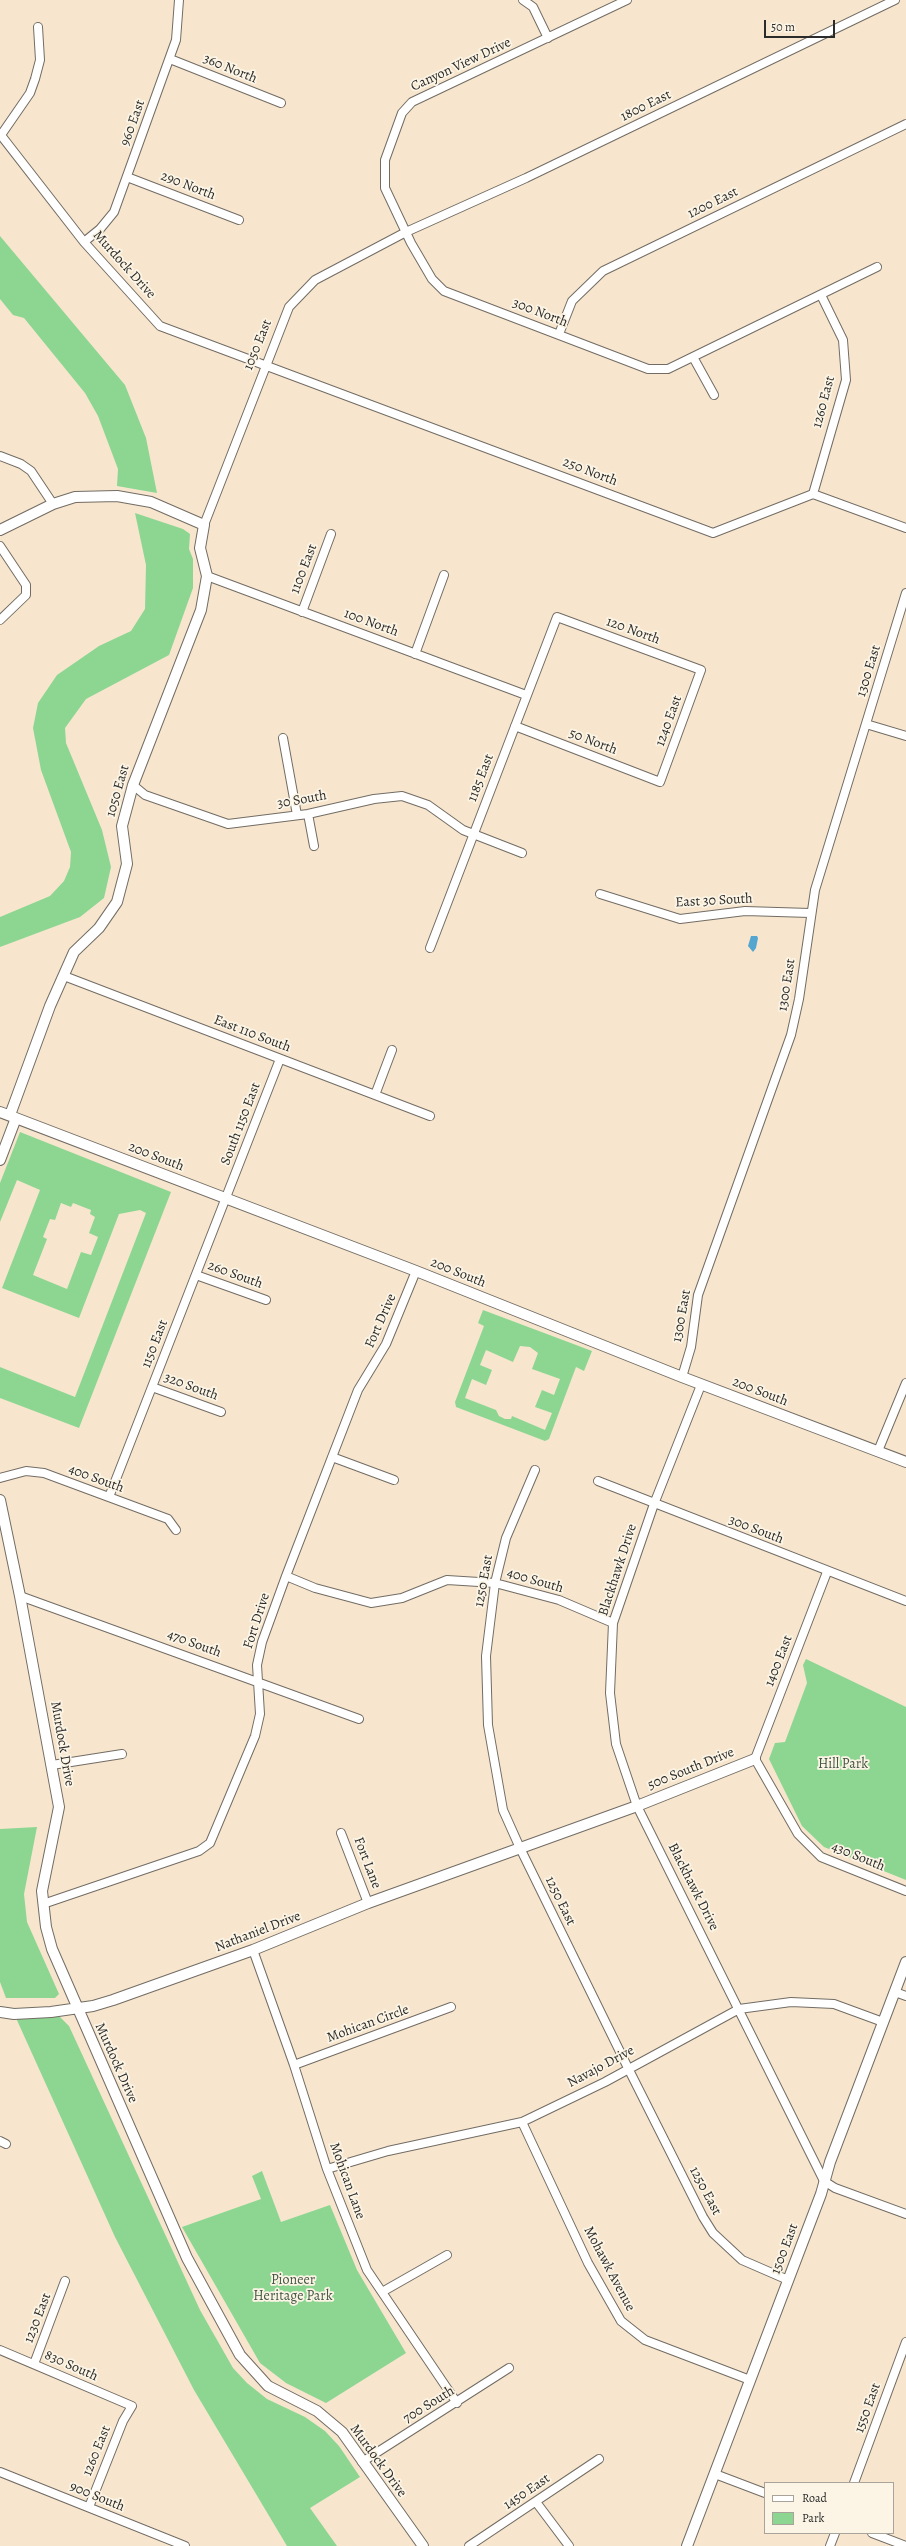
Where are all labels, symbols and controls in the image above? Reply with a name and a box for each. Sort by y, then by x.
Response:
scale bar [766,12,837,38]
text: 50 m [771,19,795,35]
street label: Canyon View Drive [408,34,514,96]
street label: 360 North [201,51,259,87]
street label: 1800 East [618,87,674,125]
street label: 960 East [117,98,149,148]
street label: 290 North [158,168,218,204]
street label: 1200 East [685,184,741,222]
street label: Murdock Drive [89,227,159,303]
street label: 300 North [510,295,570,331]
street label: 1050 East [240,317,276,373]
street label: 1260 East [809,374,839,430]
street label: 250 North [560,454,620,490]
street label: 1100 East [287,542,321,596]
street label: 100 North [341,605,401,641]
street label: 120 North [604,614,662,648]
street label: 1300 East [853,643,885,699]
street label: 1240 East [652,693,686,749]
street label: 50 North [566,725,620,759]
street label: 1185 East [464,752,498,804]
street label: 1050 East [103,763,133,819]
street label: 30 South [276,787,328,813]
street label: East 30 South [675,891,753,911]
street label: 1300 East [775,957,799,1013]
street label: East 110 South [211,1012,293,1056]
street label: South 1150 East [218,1080,264,1168]
street label: 200 South [126,1139,186,1175]
street label: 200 South [428,1254,488,1292]
street label: 260 South [205,1257,265,1293]
street label: 1300 East [669,1288,695,1344]
street label: Fort Drive [362,1291,400,1351]
street label: 1150 East [138,1317,172,1371]
street label: 320 South [162,1369,220,1405]
street label: 200 South [730,1374,790,1410]
street label: 400 South [66,1461,126,1497]
street label: 300 South [726,1512,786,1548]
street label: Blackhawk Drive [595,1522,641,1618]
street label: 1250 East [471,1554,497,1608]
street label: 400 South [505,1565,565,1597]
street label: Fort Drive [240,1591,274,1651]
street label: 470 South [165,1626,223,1662]
street label: 1400 East [762,1633,796,1689]
street label: Murdock Drive [46,1700,78,1788]
street label: 500 South Drive [645,1744,737,1794]
park label: Hill Park [818,1757,868,1773]
street label: Fort Lane [350,1835,384,1891]
street label: 430 South [829,1839,887,1875]
street label: Blackhawk Drive [664,1840,722,1934]
street label: 1250 East [541,1874,579,1928]
street label: Nathaniel Drive [213,1908,303,1956]
street label: Mohican Circle [325,2001,411,2047]
street label: Murdock Drive [91,2020,141,2106]
street label: Navajo Drive [565,2042,637,2092]
street label: Mohican Lane [325,2140,369,2222]
street label: 1250 East [685,2164,725,2218]
street label: 1500 East [768,2221,802,2277]
street label: Mohawk Avenue [580,2224,638,2314]
park label: Pioneer Heritage Park [253,2273,333,2306]
street label: 1230 East [21,2291,55,2345]
street label: 830 South [42,2347,100,2385]
street label: 1550 East [851,2381,885,2435]
street label: 700 South [400,2383,458,2427]
street label: Murdock Drive [346,2421,410,2501]
street label: 1260 East [79,2423,115,2479]
street label: 1450 East [501,2470,553,2514]
street label: 900 South [67,2478,127,2516]
legend [764,2482,894,2534]
text: Road [802,2490,827,2506]
text: Park [802,2510,825,2526]

